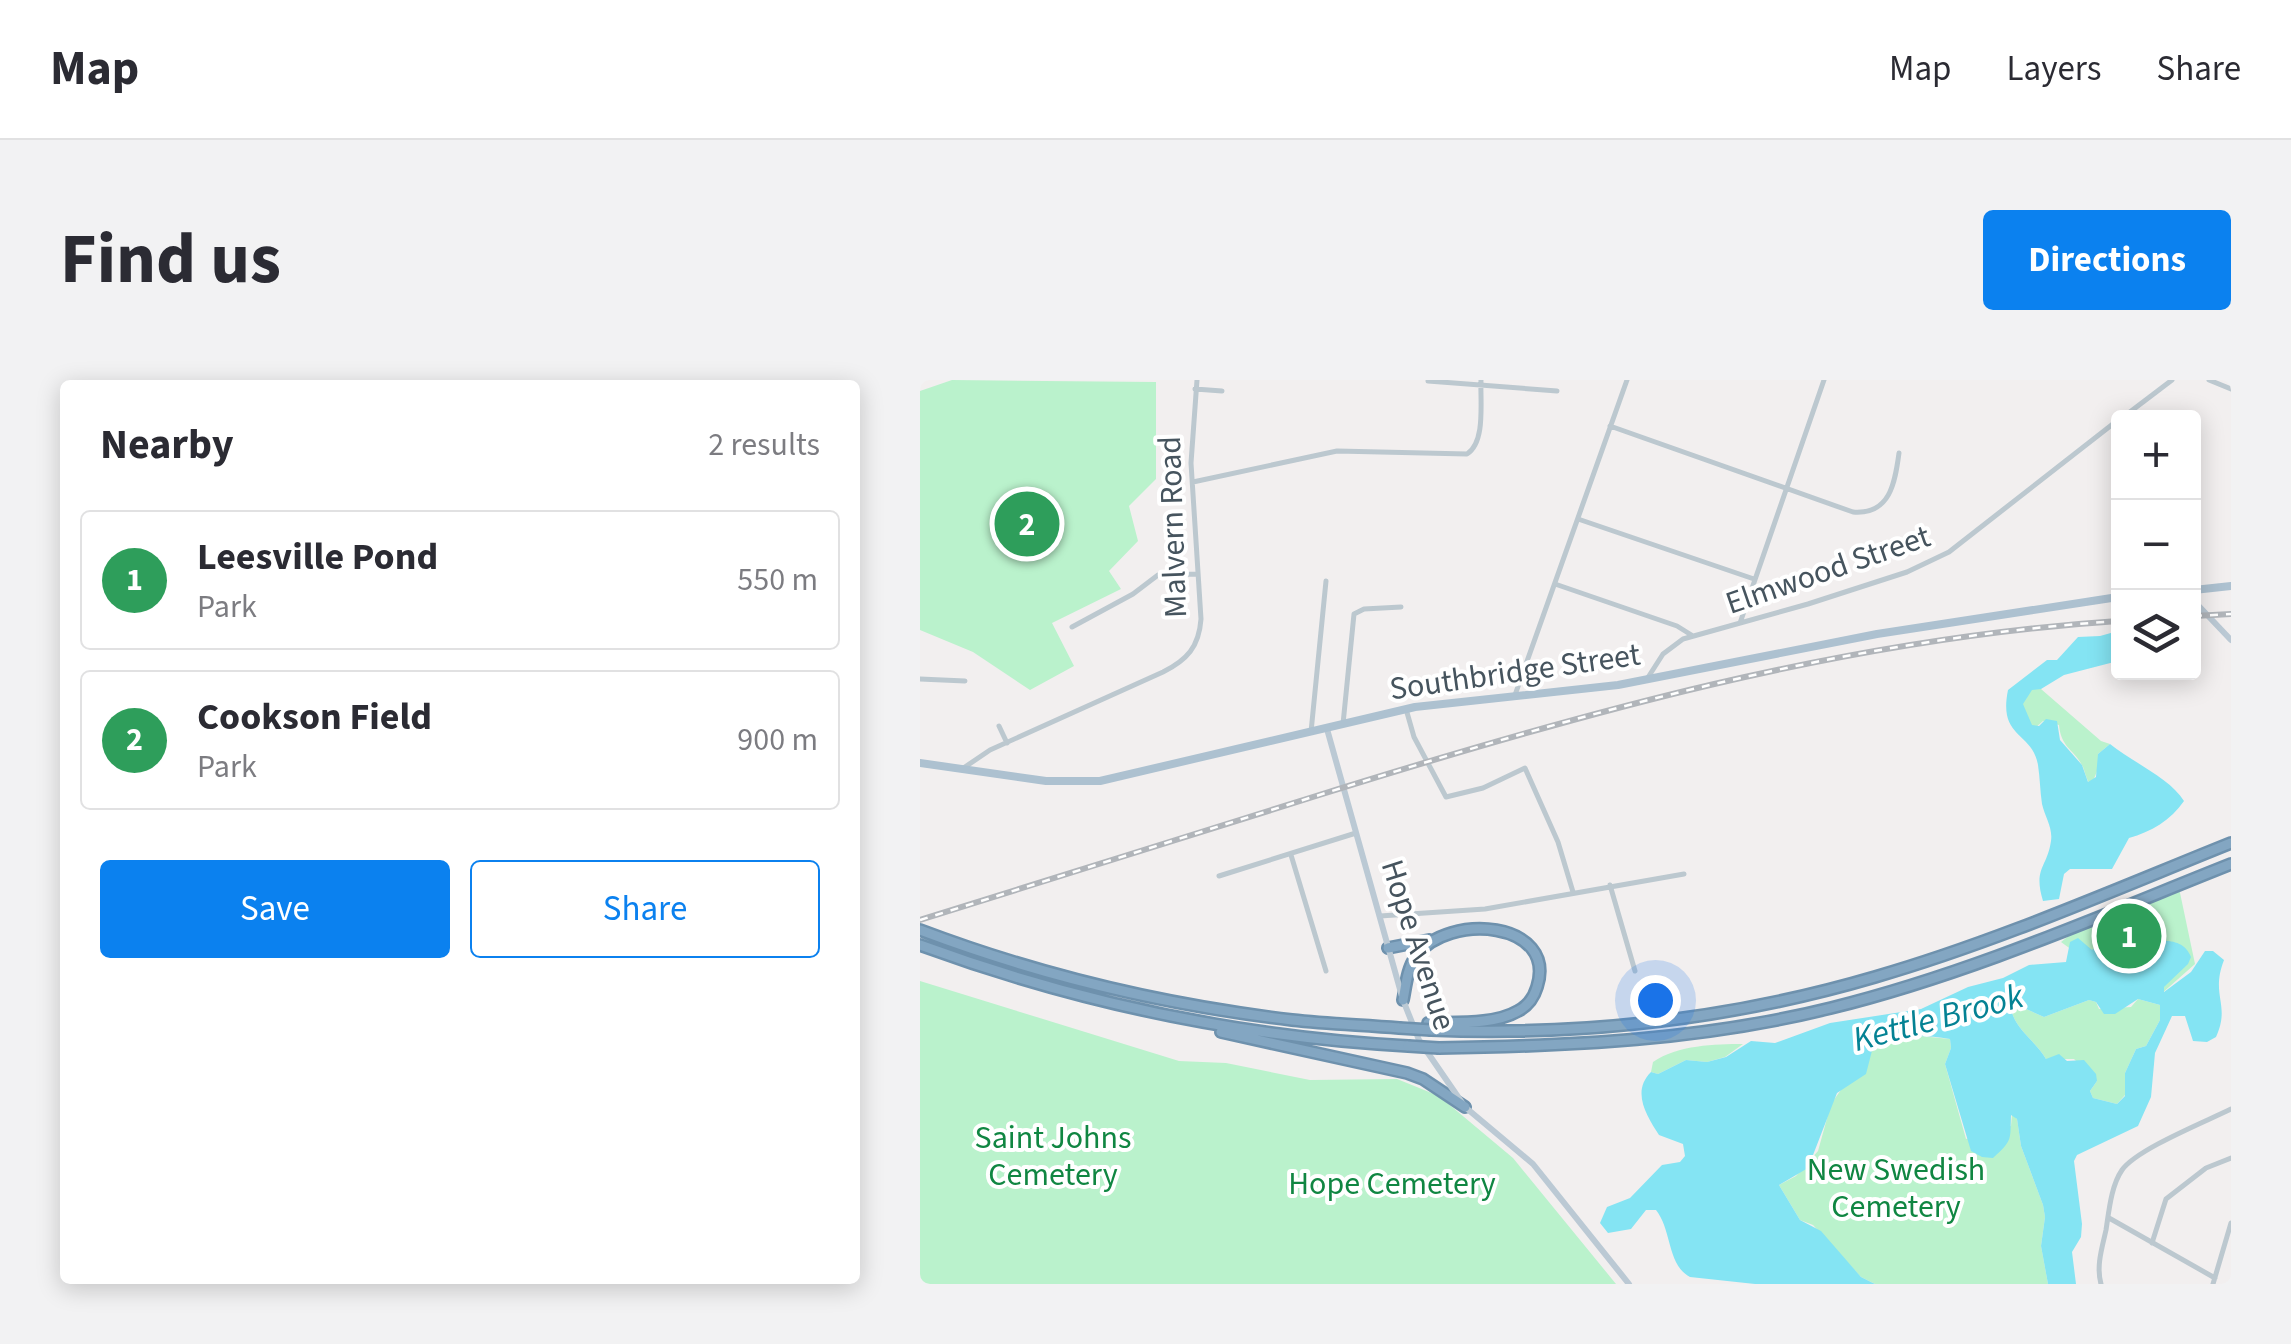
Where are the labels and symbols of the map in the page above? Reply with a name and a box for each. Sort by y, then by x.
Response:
street label: Malvern Road [1147,435,1199,619]
pin: 2 [994,486,1060,562]
street label: Elmwood Street [1720,513,1937,626]
street label: Southbridge Street [1387,632,1643,712]
street label: Hope Avenue [1369,854,1467,1036]
pin: 1 [2096,898,2162,974]
water label: Kettle Brook [1847,971,2030,1065]
your location [1630,975,1681,1026]
park label: Saint Johns Cemetery [975,1115,1131,1198]
park label: New Swedish Cemetery [1807,1147,1985,1230]
park label: Hope Cemetery [1288,1161,1496,1207]

